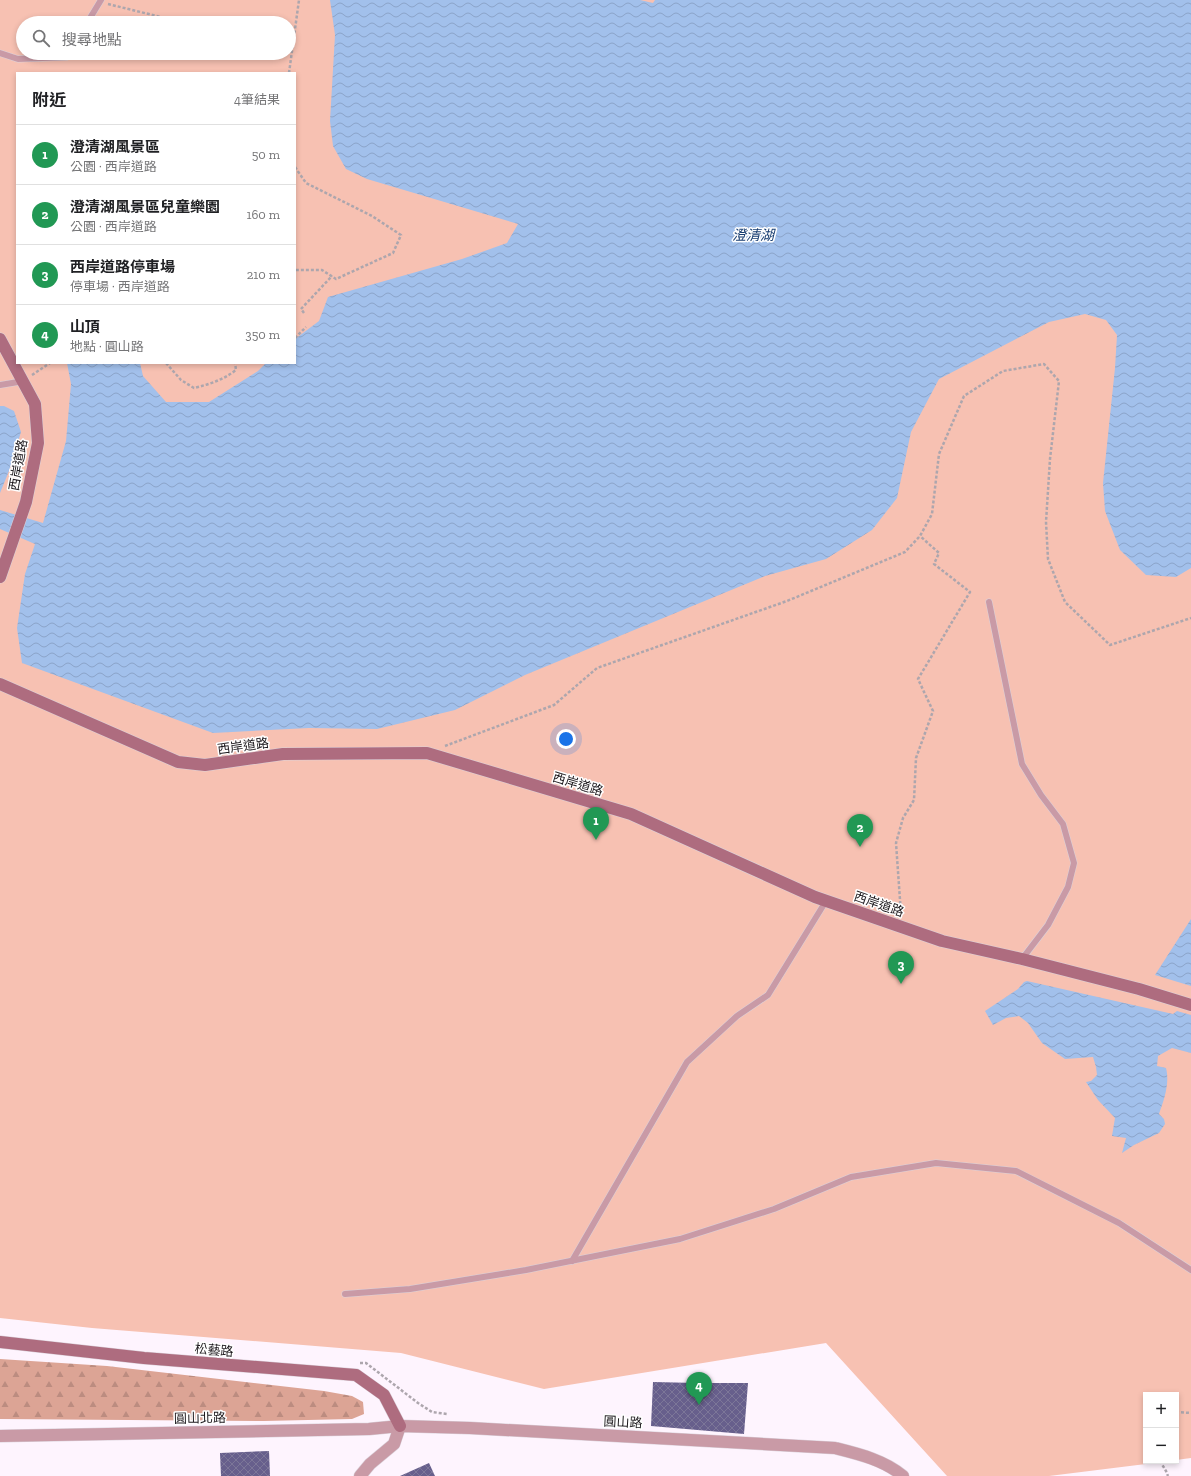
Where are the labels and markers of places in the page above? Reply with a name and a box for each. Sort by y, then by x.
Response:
pin: 1 [583,807,609,840]
pin: 2 [847,814,873,847]
pin: 3 [888,951,914,984]
pin: 4 [686,1372,712,1405]

